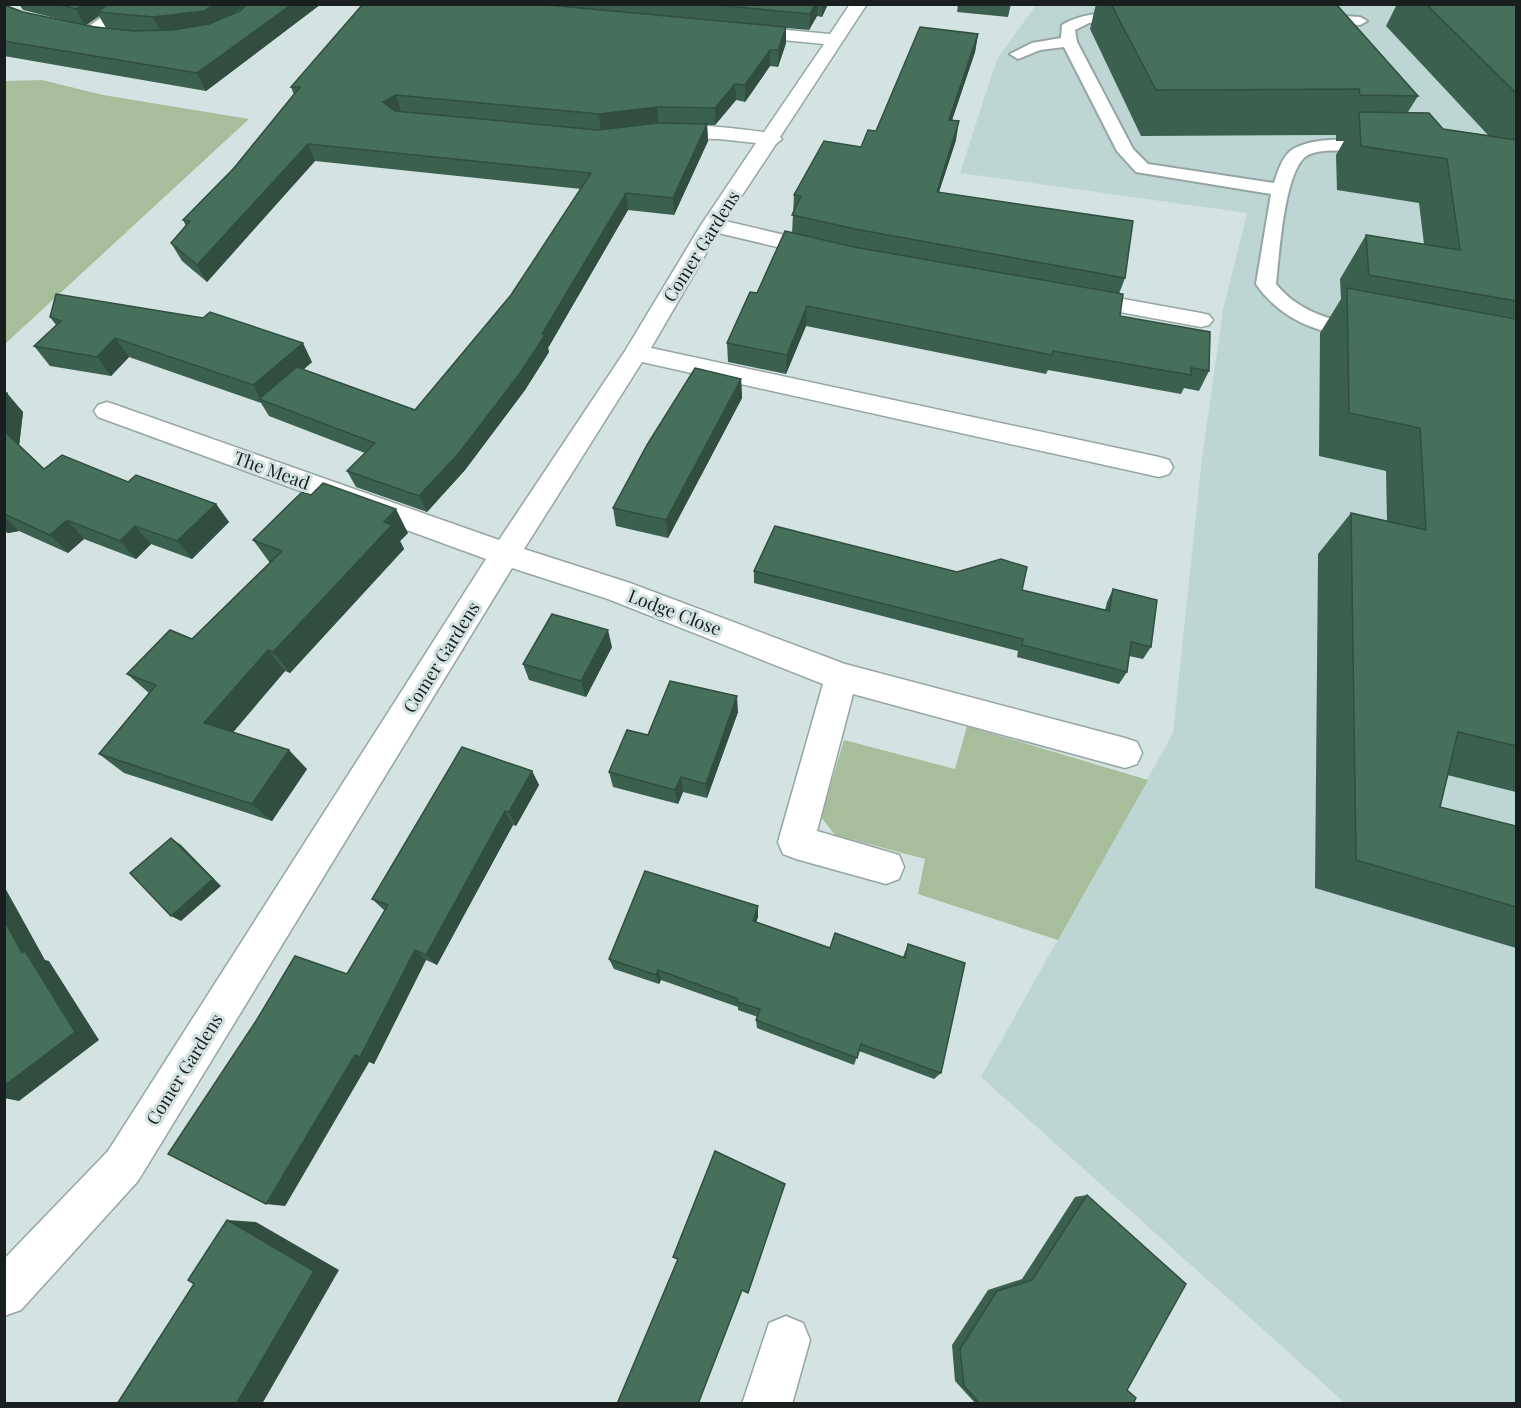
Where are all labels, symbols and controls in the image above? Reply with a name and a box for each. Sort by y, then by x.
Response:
street label: Comer Gardens [657,186,745,306]
street label: The Mead [231,445,314,495]
street label: Lodge Close [625,583,725,641]
street label: Comer Gardens [397,597,485,717]
street label: Comer Gardens [140,1009,228,1129]

